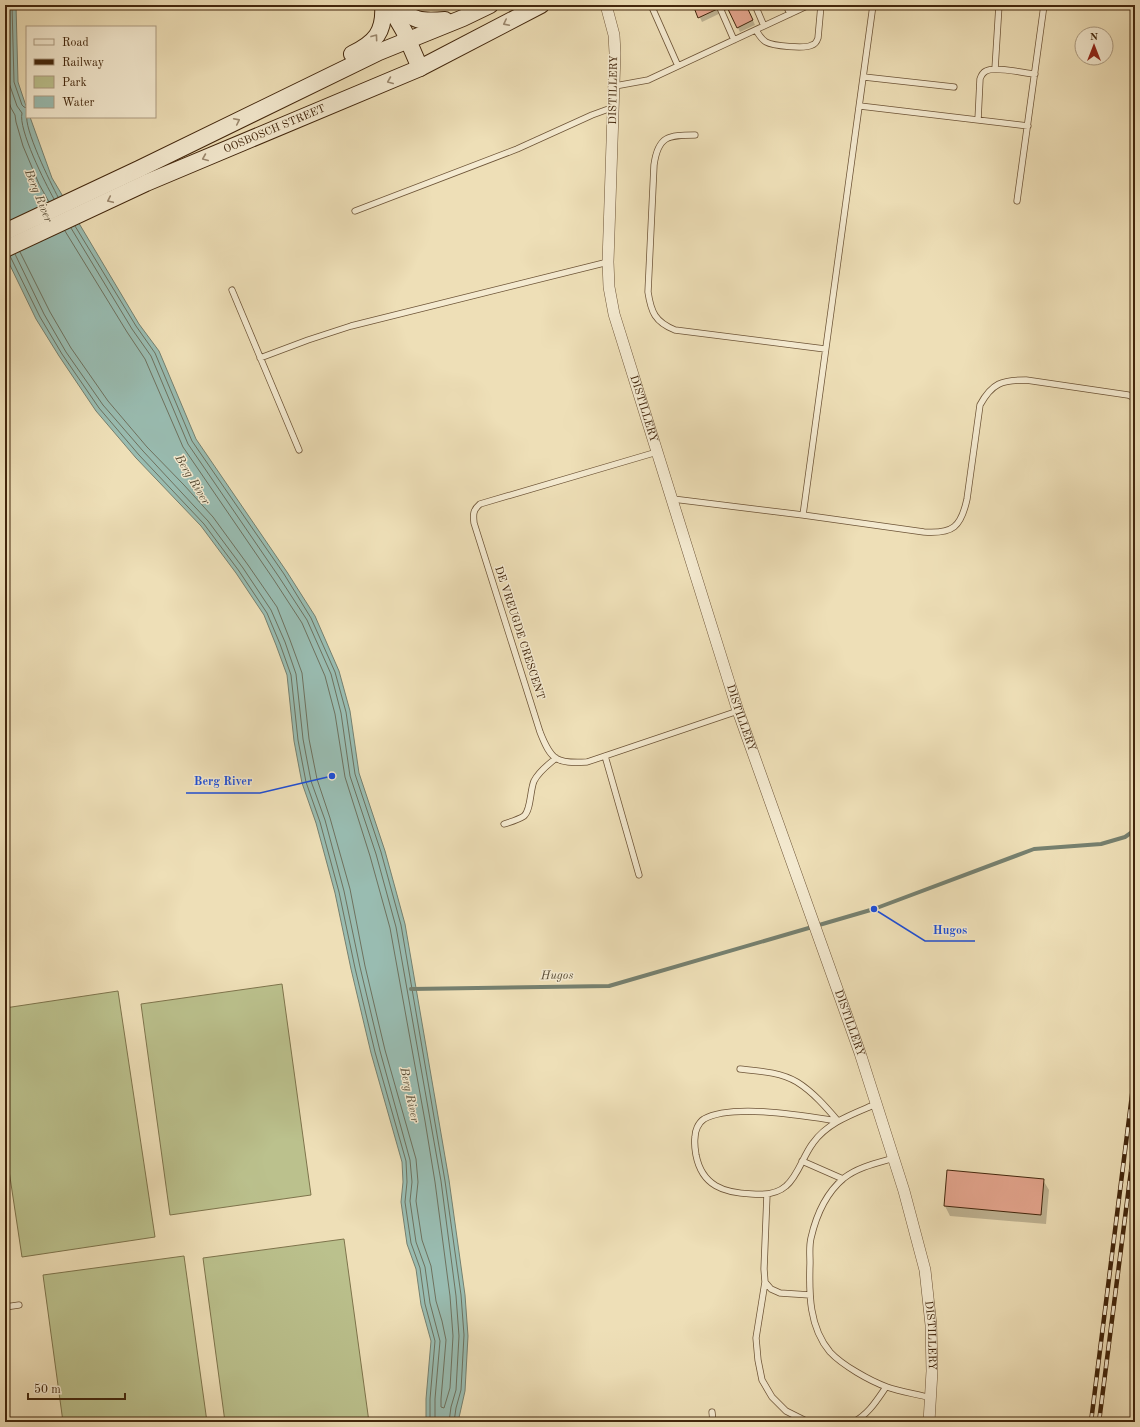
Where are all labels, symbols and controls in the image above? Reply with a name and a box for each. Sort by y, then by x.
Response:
one-way arrow [503,18,511,26]
legend [26,26,156,118]
north arrow [1074,26,1114,66]
text: N [1090,32,1099,43]
one-way arrow [370,34,378,41]
text: Road [62,37,89,49]
street label: DISTILLERY [608,55,620,125]
text: Railway [62,57,105,69]
one-way arrow [386,76,393,84]
text: Park [62,77,87,89]
text: Water [62,97,95,109]
street label: OOSBOSCH STREET [222,103,327,155]
one-way arrow [233,118,240,125]
one-way arrow [202,153,210,161]
water label: Berg River [22,167,54,225]
one-way arrow [107,195,115,203]
street label: DISTILLERY [628,374,659,444]
water label: Berg River [172,452,212,508]
street label: DE VREUGDE CRESCENT [492,565,546,701]
street label: DISTILLERY [725,683,757,753]
callout: Berg River [186,769,260,793]
text: Berg River [194,776,252,788]
callout: Hugos [925,917,975,941]
text: Hugos [933,925,967,937]
water label: Hugos [539,970,574,982]
street label: DISTILLERY [832,988,866,1058]
water label: Berg River [397,1065,421,1124]
street label: DISTILLERY [923,1300,937,1370]
scale bar [28,1375,125,1401]
text: 50 m [34,1383,61,1396]

